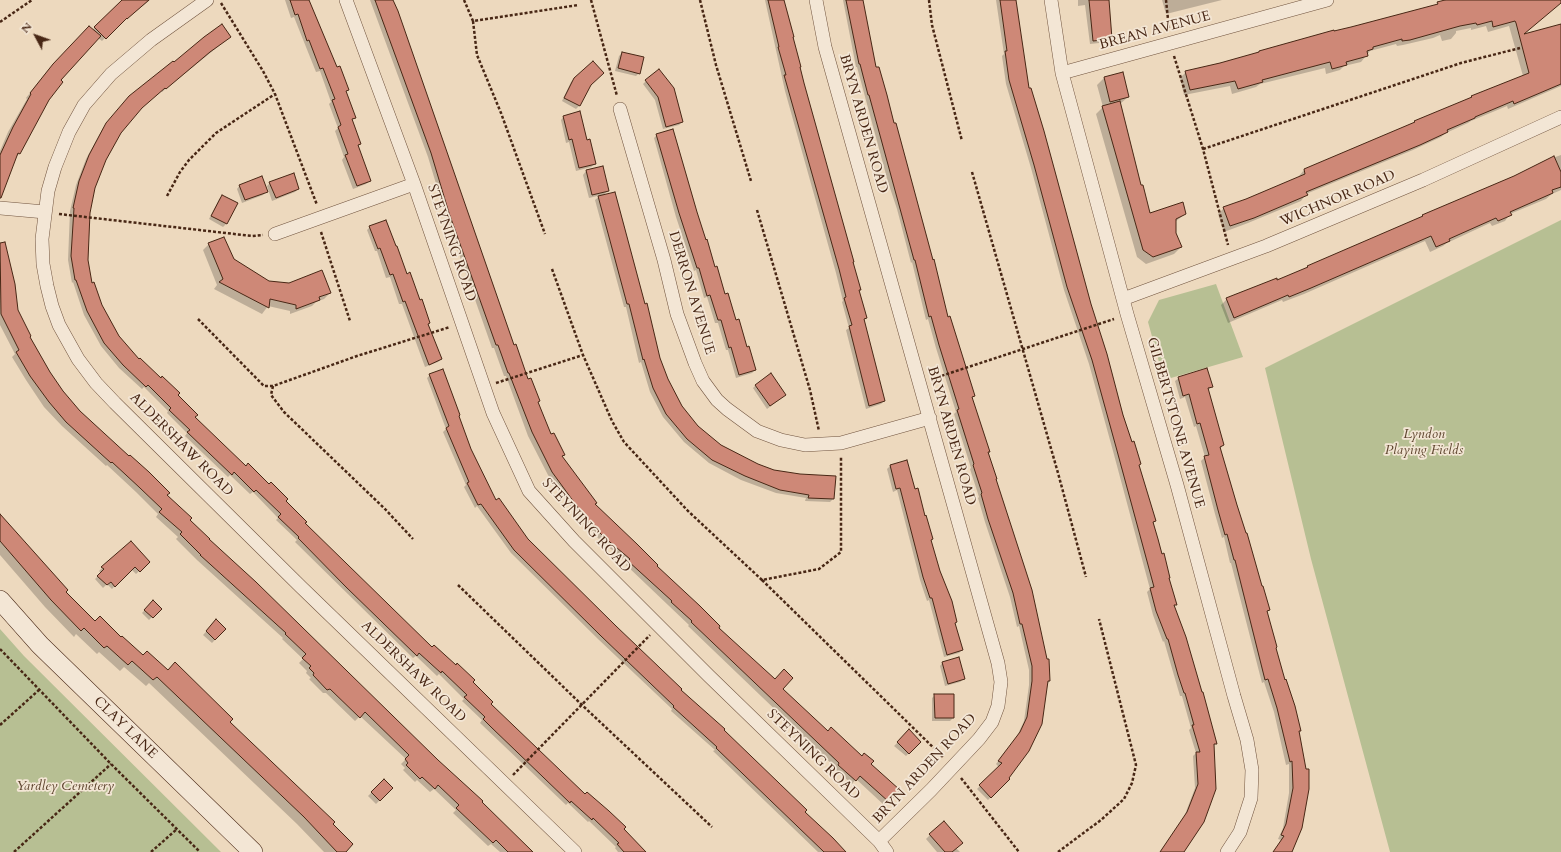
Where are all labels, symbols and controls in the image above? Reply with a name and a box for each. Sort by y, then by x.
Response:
street label: BREAN AVENUE [1098,8,1212,54]
north arrow [16,16,56,56]
text: N [18,19,35,36]
street label: BRYN ARDEN ROAD [835,53,891,195]
street label: WICHNOR ROAD [1278,167,1398,231]
street label: STEYNING ROAD [423,182,479,304]
street label: DERRON AVENUE [664,229,718,357]
street label: GILBERTSTONE AVENUE [1143,336,1207,510]
street label: BRYN ARDEN ROAD [923,365,979,507]
street label: ALDERSHAW ROAD [126,390,236,500]
park label: Lyndon Playing Fields [1385,427,1463,460]
street label: STEYNING ROAD [538,475,634,577]
street label: ALDERSHAW ROAD [357,618,469,726]
street label: CLAY LANE [90,693,160,763]
street label: STEYNING ROAD [763,706,863,804]
street label: BRYN ARDEN ROAD [870,711,980,827]
park label: Yardley Cemetery [16,779,114,795]

